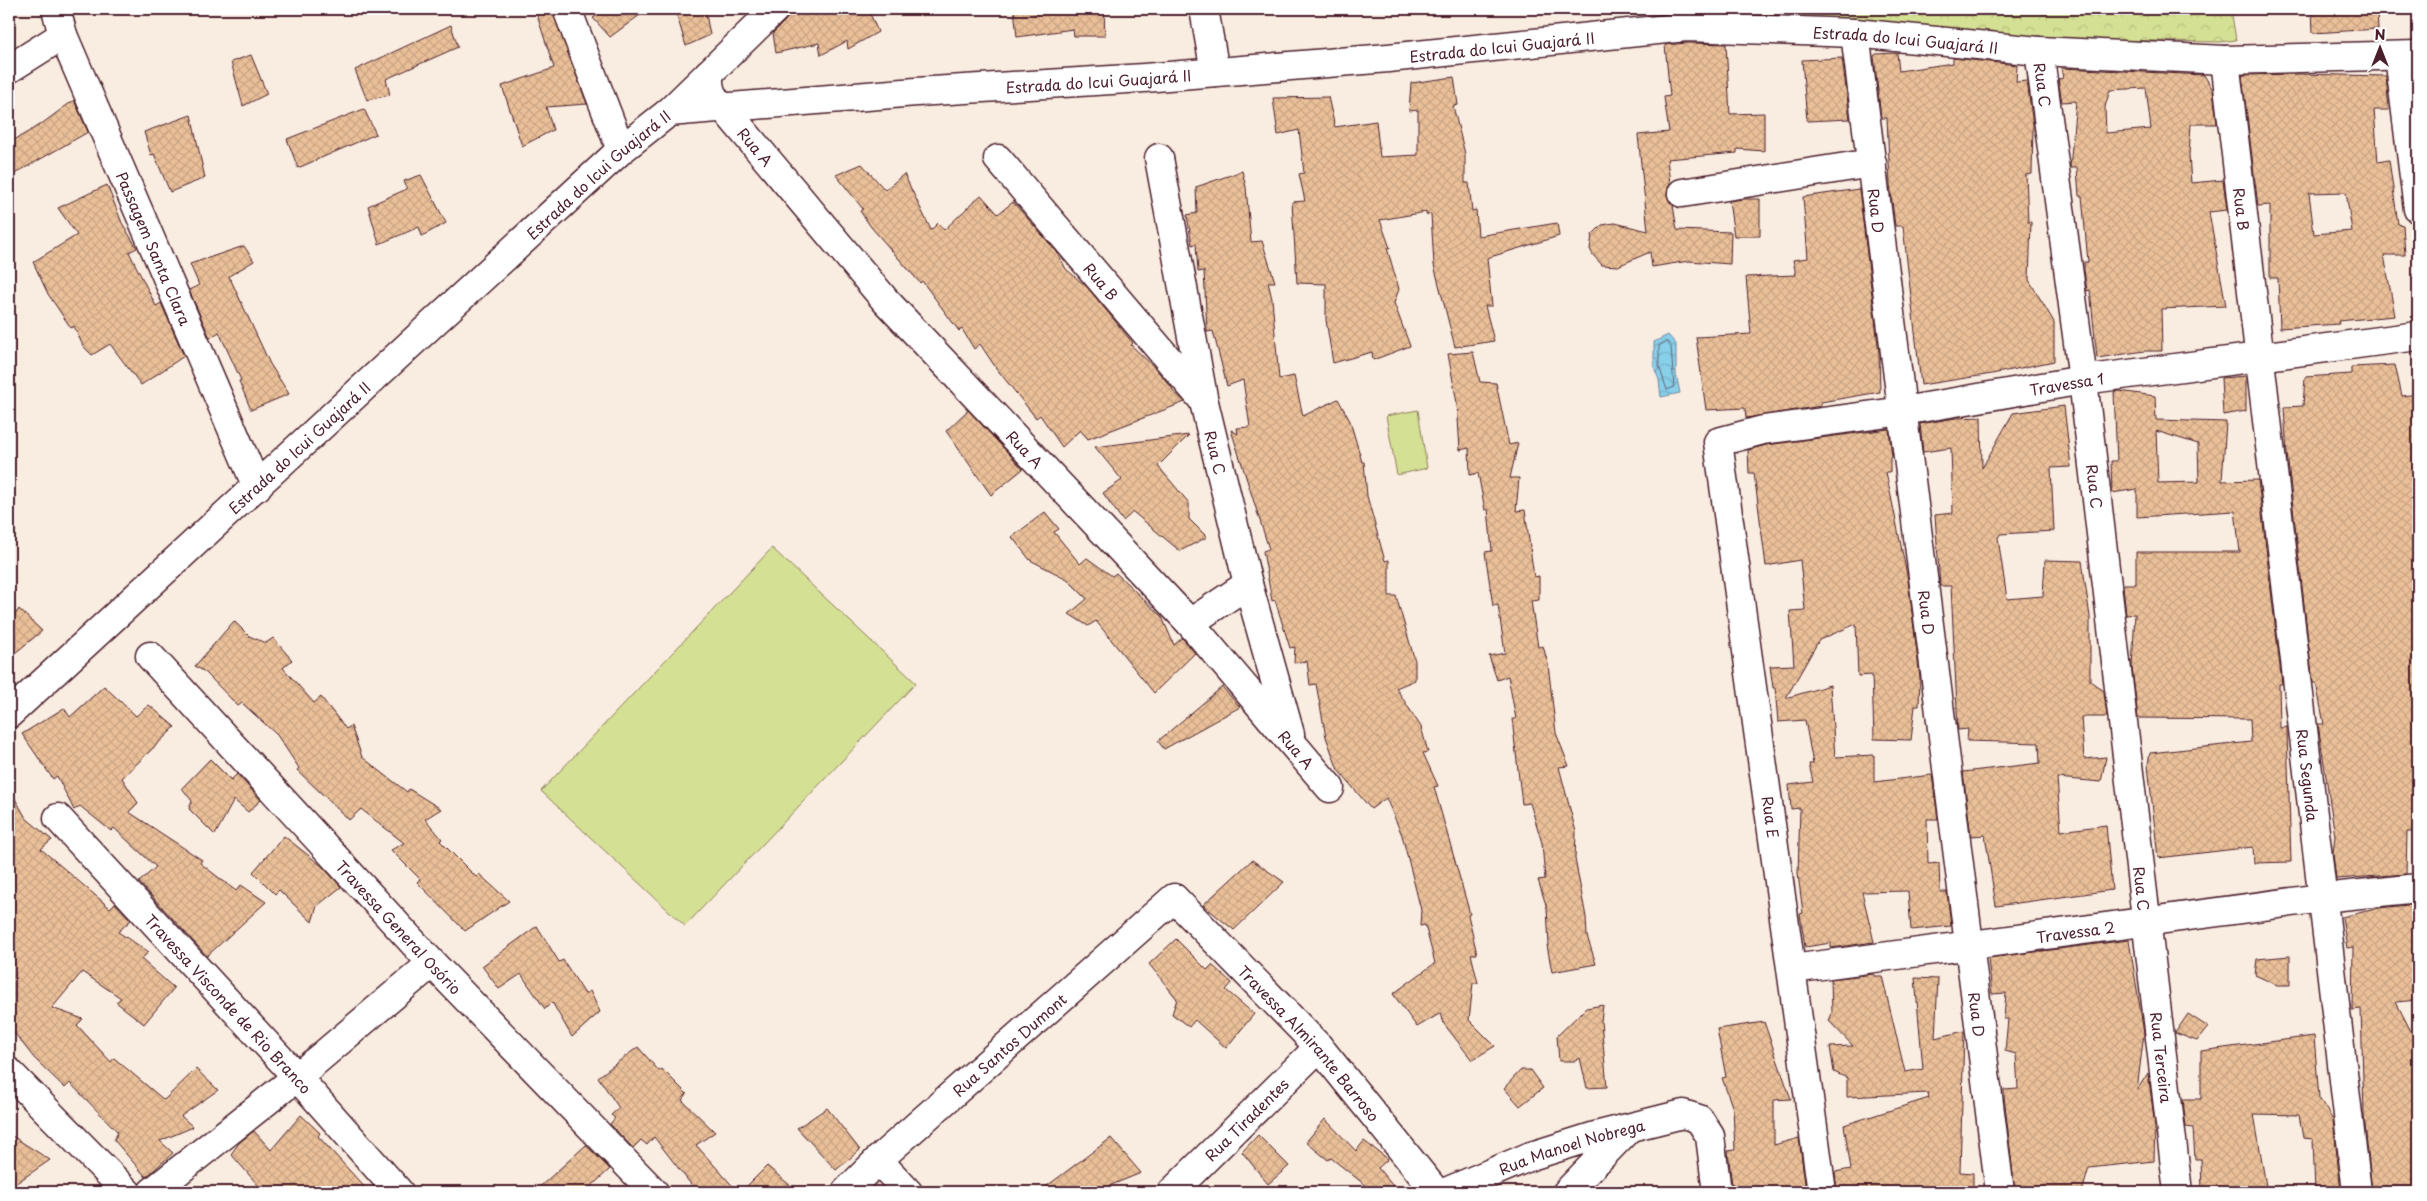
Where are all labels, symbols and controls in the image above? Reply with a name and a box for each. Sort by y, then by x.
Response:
street label: Estrada do Icui Guajará II [1812,20,1999,58]
north arrow [2354,22,2404,72]
text: N [2374,24,2386,45]
street label: Estrada do Icui Guajará II [1408,25,1596,67]
street label: Rua C [2029,61,2058,108]
street label: Estrada do Icui Guajará II [1005,63,1192,98]
street label: Estrada do Icui Guajará II [520,104,675,244]
street label: Rua A [733,122,779,171]
street label: Passagem Santa Clara [111,168,198,329]
street label: Rua B [2228,186,2256,232]
street label: Rua D [1863,187,1891,234]
street label: Rua B [1079,257,1124,305]
street label: Travessa 1 [2028,366,2105,401]
street label: Estrada do Icui Guajará II [223,376,375,518]
street label: Rua A [1002,425,1049,473]
street label: Rua C [1200,428,1233,477]
street label: Rua C [2081,463,2109,510]
street label: Rua D [1913,589,1942,636]
street label: Rua A [1274,724,1320,773]
street label: Rua Segunda [2292,728,2325,824]
street label: Rua E [1757,794,1785,840]
street label: Travessa General Osório [331,855,467,999]
street label: Rua C [2128,865,2157,912]
street label: Travessa Visconde de Rio Branco [140,908,318,1098]
street label: Travessa 2 [2035,914,2116,948]
street label: Travessa Almirante Barroso [1233,959,1386,1126]
street label: Rua Santos Dumont [947,987,1071,1101]
street label: Rua D [1964,991,1992,1038]
street label: Rua Terceira [2146,1011,2179,1105]
street label: Rua Tiradentes [1199,1072,1293,1166]
street label: Rua Manoel Nobrega [1495,1112,1648,1180]

